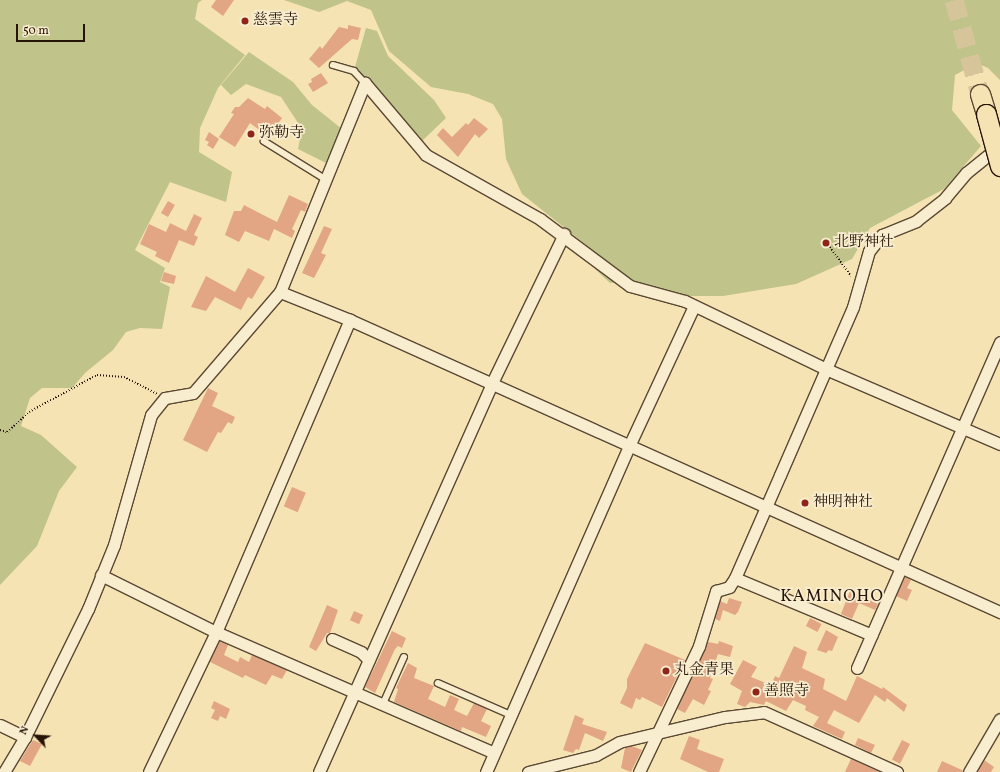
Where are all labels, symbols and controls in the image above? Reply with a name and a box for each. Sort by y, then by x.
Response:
place label: 慈雲寺 [253,12,298,30]
scale bar [18,16,87,42]
marker: 慈雲寺 [240,16,250,26]
text: 50 m [23,23,49,39]
place label: 弥勒寺 [259,125,304,143]
marker: 弥勒寺 [246,129,256,139]
place label: 北野神社 [834,234,894,252]
marker: 北野神社 [821,238,831,248]
place label: 神明神社 [813,494,873,512]
marker: 神明神社 [800,498,810,508]
district label: KAMINOHO [780,587,884,607]
place label: 丸金青果 [674,662,734,680]
marker: 丸金青果 [661,666,671,676]
place label: 善照寺 [764,683,809,701]
marker: 善照寺 [751,687,761,697]
north arrow [16,716,56,756]
text: N [16,724,33,738]

